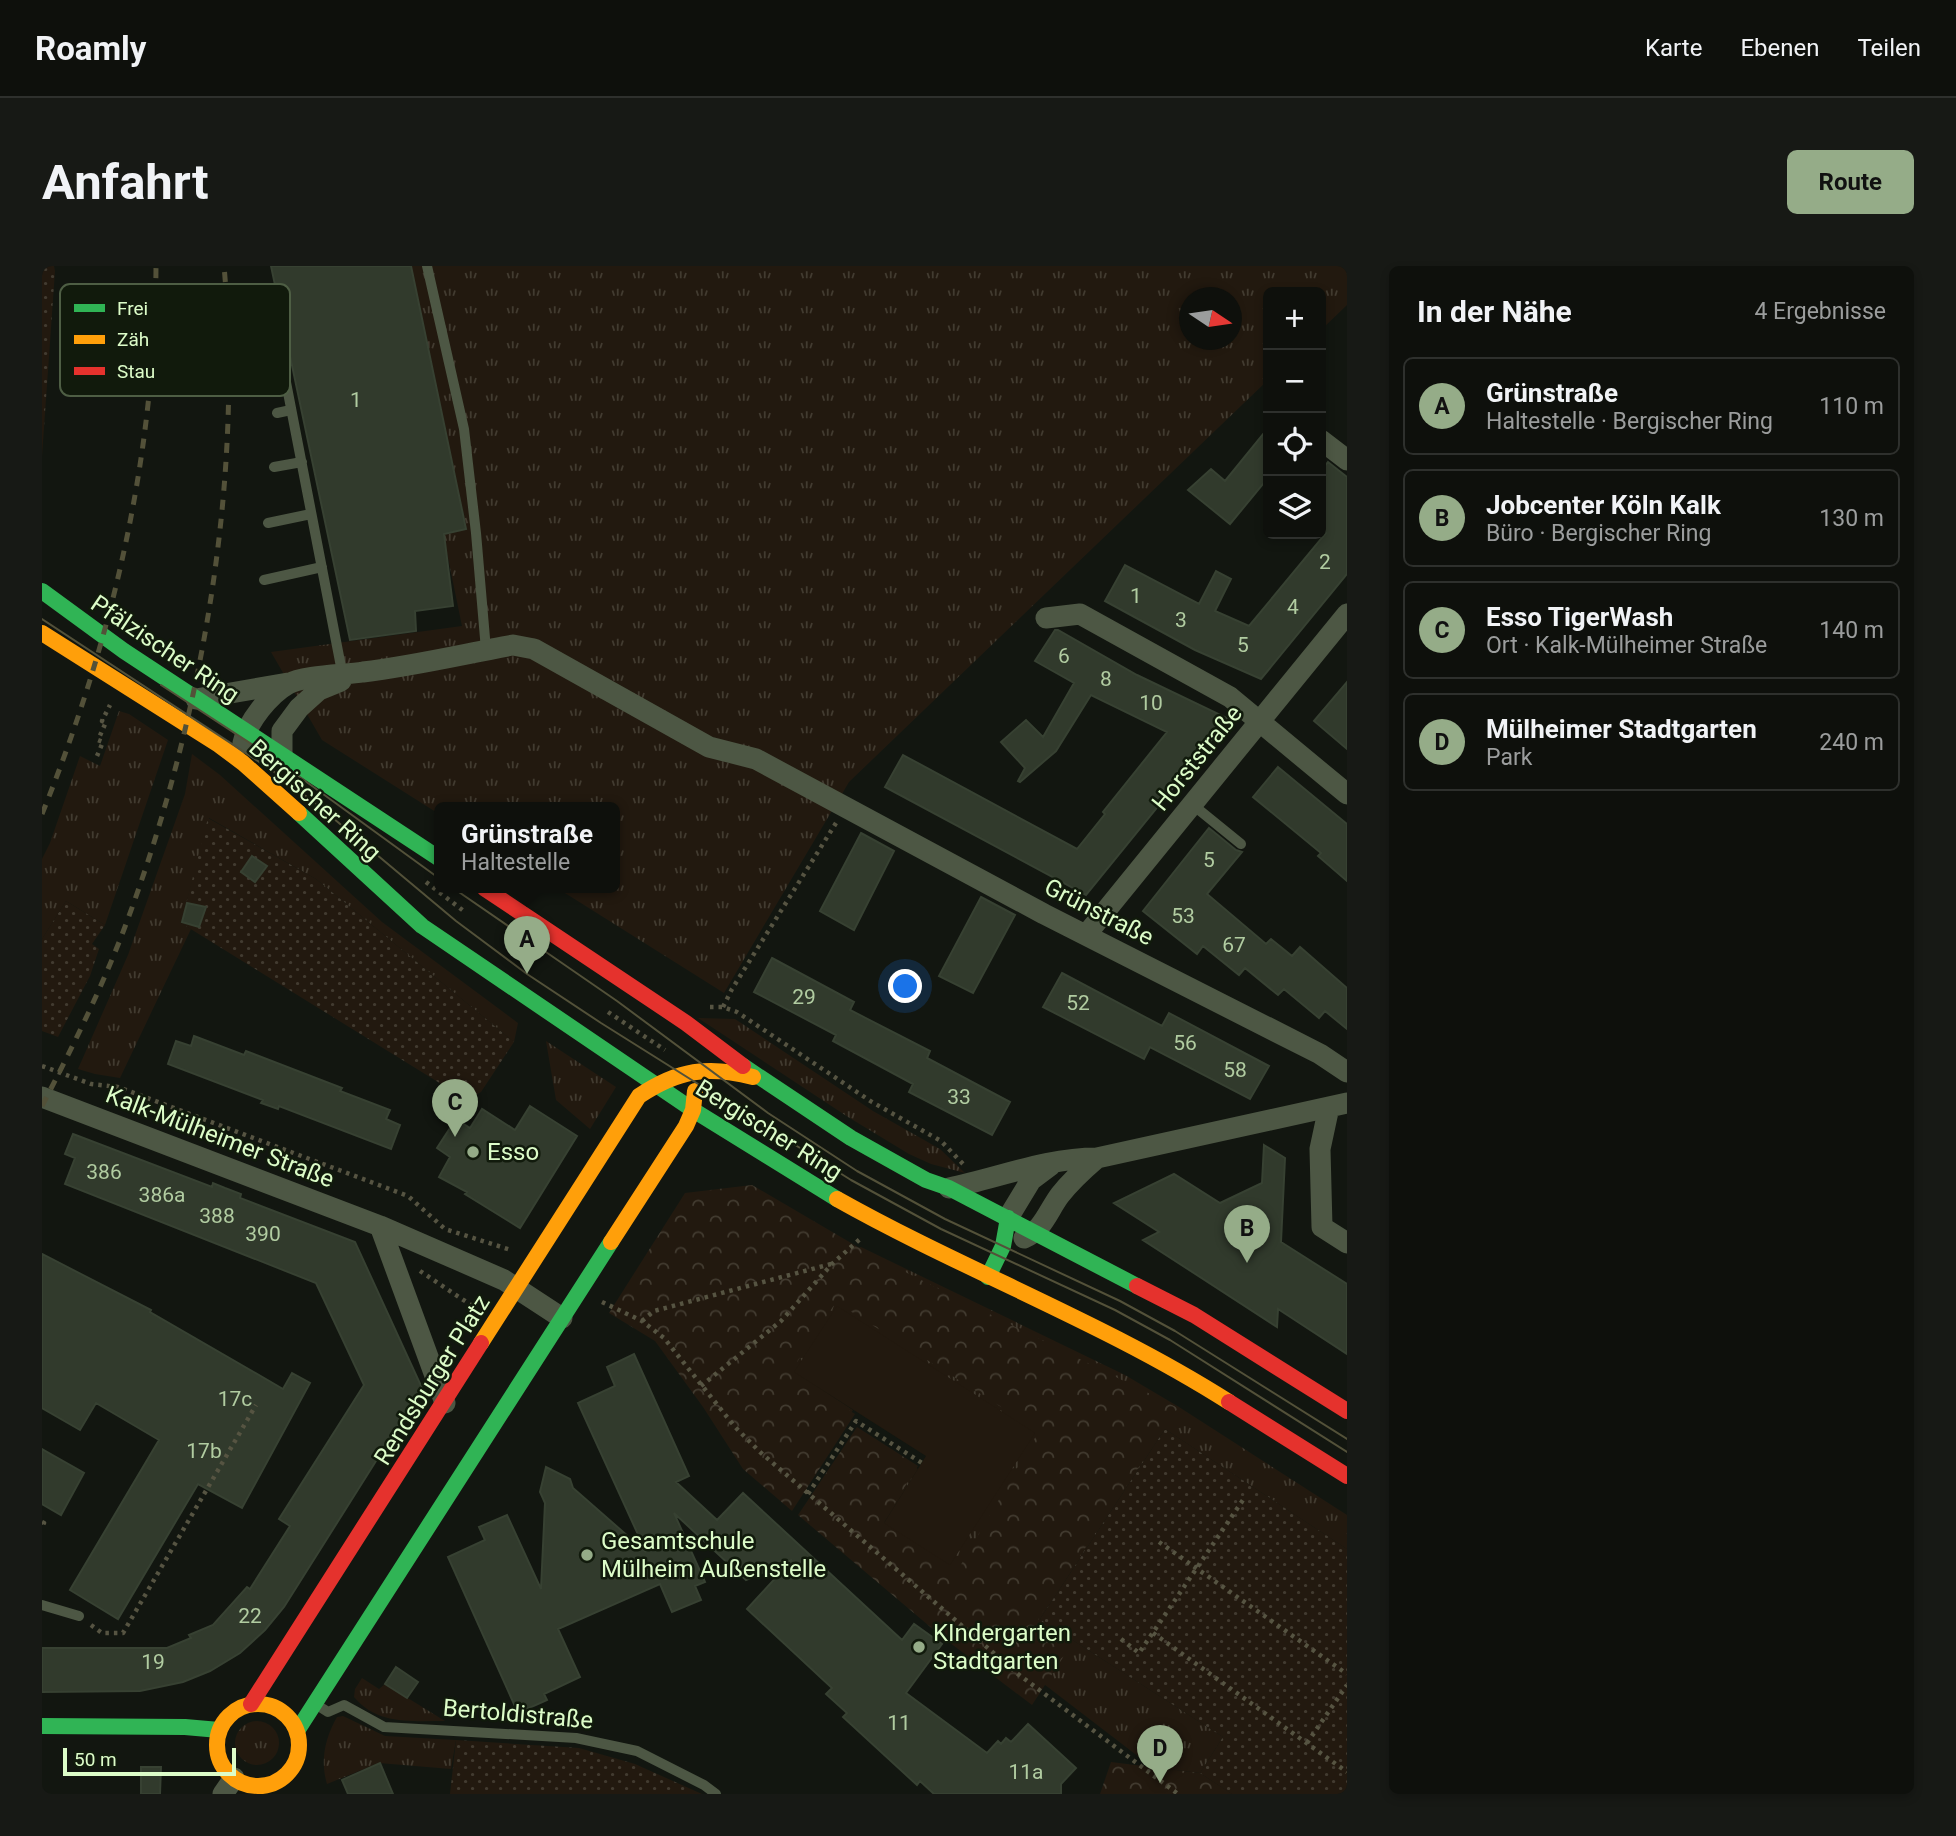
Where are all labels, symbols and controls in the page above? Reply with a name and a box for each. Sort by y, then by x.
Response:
text: Roamly [35,29,146,68]
text: Karte [1645,34,1702,62]
text: Ebenen [1740,34,1819,62]
text: Teilen [1857,34,1921,62]
button: Route [1787,150,1914,214]
text: Anfahrt [42,154,209,211]
legend [60,284,290,396]
north arrow [1179,287,1242,350]
map controls [1263,287,1326,539]
button: + [1263,287,1326,350]
text: In der Nähe [1417,294,1572,329]
text: Frei [117,297,148,320]
text: 4 Ergebnisse [1754,298,1886,325]
text: Zäh [117,328,149,351]
button: − [1263,350,1326,413]
text: Stau [117,360,155,383]
text: Grünstraße [1486,378,1618,408]
house number: 1 [350,388,362,412]
text: A [1434,393,1450,420]
text: 110 m [1819,393,1884,420]
text: Haltestelle · Bergischer Ring [1486,408,1773,435]
button: locate [1263,413,1326,476]
button: layers [1263,476,1326,539]
text: Jobcenter Köln Kalk [1486,490,1721,520]
text: B [1435,505,1449,532]
text: 130 m [1819,505,1884,532]
text: Büro · Bergischer Ring [1486,520,1711,547]
house number: 2 [1319,550,1331,574]
house number: 1 [1130,584,1142,608]
street label: Pfälzischer Ring [86,589,244,709]
house number: 4 [1287,595,1299,619]
text: Esso TigerWash [1486,602,1673,632]
house number: 3 [1175,608,1187,632]
text: C [1434,617,1450,644]
text: 140 m [1819,617,1884,644]
text: Ort · Kalk-Mülheimer Straße [1486,632,1767,659]
house number: 5 [1237,633,1249,657]
house number: 6 [1058,644,1070,668]
house number: 8 [1100,667,1112,691]
house number: 10 [1139,691,1163,715]
street label: Horststraße [1146,700,1248,816]
text: Mülheimer Stadtgarten [1486,714,1757,744]
text: D [1435,729,1449,756]
text: 240 m [1819,729,1884,756]
street label: Bergischer Ring [243,734,387,866]
text: Park [1486,744,1532,771]
popup [434,802,620,893]
text: Grünstraße [461,819,593,849]
house number: 5 [1203,848,1215,872]
text: Haltestelle [461,849,570,876]
street label: Grünstraße [1040,873,1158,951]
house number: 53 [1171,904,1195,928]
pin: A [504,916,550,974]
house number: 67 [1222,933,1246,957]
your location [888,969,922,1003]
house number: 29 [792,985,816,1009]
house number: 52 [1066,991,1090,1015]
house number: 56 [1173,1031,1197,1055]
house number: 58 [1223,1058,1247,1082]
street label: Bergischer Ring [691,1074,847,1186]
pin: C [432,1079,478,1137]
street label: Kalk-Mülheimer Straße [102,1081,338,1193]
house number: 33 [947,1085,971,1109]
place label: Esso [487,1138,539,1166]
marker: Esso [465,1144,481,1160]
house number: 386 [86,1160,122,1184]
house number: 386a [139,1183,185,1207]
house number: 388 [199,1204,235,1228]
pin: B [1224,1205,1270,1263]
house number: 390 [245,1222,281,1246]
street label: Rendsburger Platz [368,1290,496,1470]
house number: 17c [218,1387,252,1411]
house number: 17b [186,1439,222,1463]
place label: Gesamtschule Mülheim Außenstelle [601,1527,826,1583]
marker: Gesamtschule Mülheim Außenstelle [579,1547,595,1563]
house number: 22 [238,1604,262,1628]
place label: KIndergarten Stadtgarten [933,1619,1071,1675]
marker: KIndergarten Stadtgarten [911,1639,927,1655]
house number: 19 [141,1650,165,1674]
street label: Bertoldistraße [442,1693,594,1735]
house number: 11 [887,1711,911,1735]
pin: D [1137,1725,1183,1783]
scale bar [63,1745,236,1777]
text: 50 m [74,1748,117,1771]
house number: 11a [1008,1760,1044,1784]

